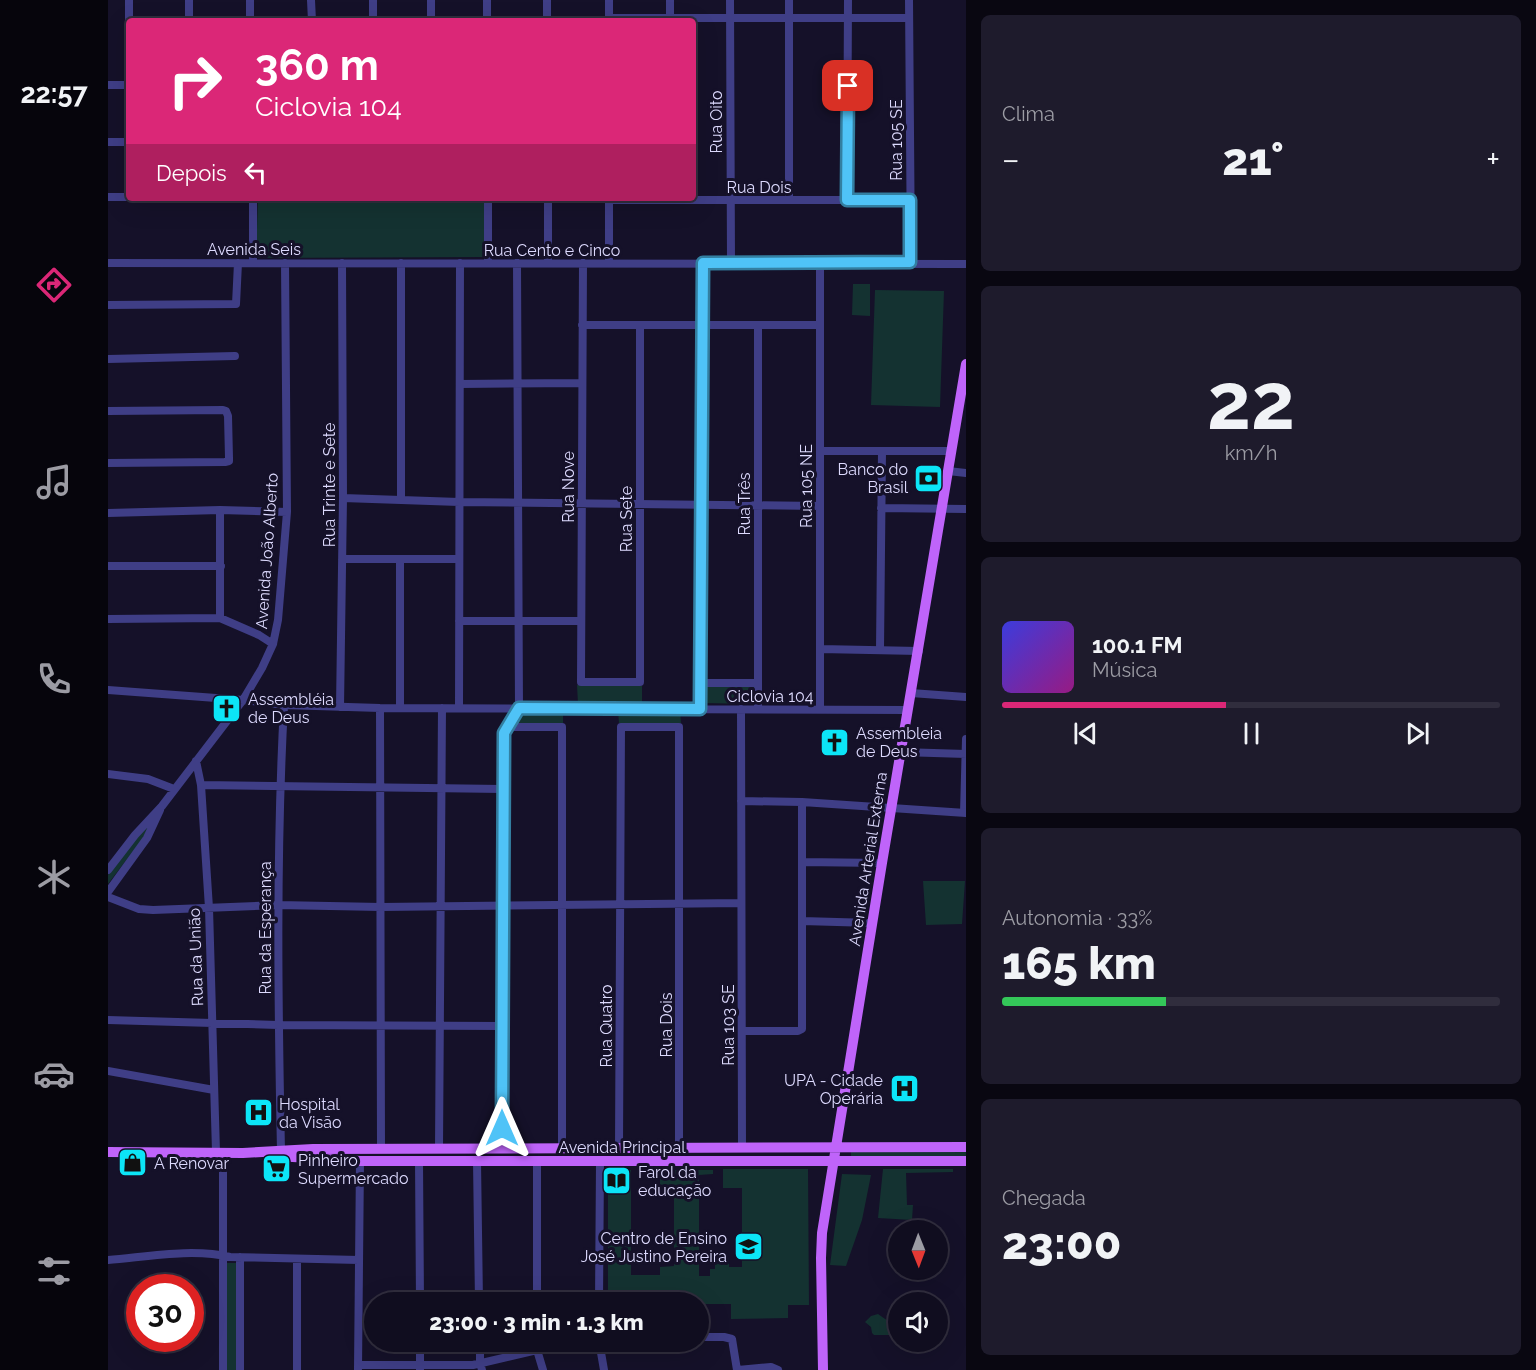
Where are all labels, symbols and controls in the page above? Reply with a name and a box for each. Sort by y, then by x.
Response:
text: 360 m [255,41,379,90]
icon: right [156,42,234,120]
pin [822,60,873,111]
icon: arrive [831,69,864,102]
text: 22:57 [20,78,88,109]
text: Ciclovia 104 [255,91,402,122]
street label: Rua Oito [707,91,726,153]
street label: Rua 105 SE [887,99,906,181]
text: Clima [1002,102,1055,126]
text: 21° [1222,133,1284,186]
text: − [1002,140,1020,179]
text: + [1486,140,1500,179]
icon: left [239,156,272,189]
text: Depois [156,160,227,186]
street label: Rua Dois [727,178,792,197]
street label: Avenida Seis [207,240,301,259]
street label: Rua Cento e Cinco [484,241,620,260]
icon: directions [33,264,75,306]
text: 22 [1207,356,1295,447]
street label: Rua Trinte e Sete [320,423,339,547]
text: km/h [1225,441,1277,465]
street label: Rua 105 NE [797,444,816,528]
street label: Rua Nove [559,451,578,523]
place label: Banco do Brasil [838,460,909,497]
icon: music [33,461,75,503]
bank icon: Banco do Brasil [913,462,945,494]
street label: Avenida João Alberto [252,472,282,630]
street label: Rua Três [735,472,754,535]
street label: Rua Sete [617,486,636,552]
text: 100.1 FM [1092,632,1183,658]
icon: phone [33,658,75,700]
text: Música [1092,658,1157,682]
street label: Ciclovia 104 [726,687,814,706]
place label: Assembléia de Deus [248,690,334,727]
church icon: Assembléia de Deus [211,692,243,724]
icon: previous [1069,717,1102,750]
icon: pause [1235,717,1268,750]
icon: next [1401,717,1434,750]
place label: Assembleia de Deus [856,724,942,761]
church icon: Assembleia de Deus [819,726,851,758]
street label: Avenida Arterial Externa [845,771,891,947]
icon: climate [33,856,75,898]
street label: Rua da Esperança [256,861,275,995]
text: Autonomia · 33% [1002,906,1152,930]
street label: Rua da União [185,907,207,1007]
text: 165 km [1002,937,1156,990]
street label: Rua Quatro [597,984,616,1068]
street label: Rua 103 SE [719,984,738,1066]
street label: Rua Dois [657,992,676,1057]
icon: car [33,1053,75,1095]
place label: UPA - Cidade Operária [784,1071,883,1108]
hospital icon: UPA - Cidade Operária [888,1073,920,1105]
place label: Hospital da Visão [279,1095,342,1132]
position arrow [470,1096,534,1160]
hospital icon: Hospital da Visão [242,1097,274,1129]
street label: Avenida Principal [558,1138,686,1157]
shop icon: A Renovar [117,1147,149,1179]
place label: Pinheiro Supermercado [298,1151,409,1188]
supermarket icon: Pinheiro Supermercado [261,1153,293,1185]
place label: A Renovar [154,1154,230,1173]
place label: Farol da educação [638,1163,711,1200]
library icon: Farol da educação [601,1165,633,1197]
text: Chegada [1002,1186,1086,1210]
text: 23:00 [1002,1217,1121,1270]
north arrow [888,1220,948,1280]
map controls [888,1220,948,1352]
place label: Centro de Ensino José Justino Pereira [581,1229,727,1266]
school or university icon: Centro de Ensino José Justino Pereira [732,1231,764,1263]
icon: filters [33,1250,75,1292]
speed limit sign: 30 [126,1274,204,1352]
button: sound [888,1292,948,1352]
text: 23:00 · 3 min · 1.3 km [429,1309,644,1335]

